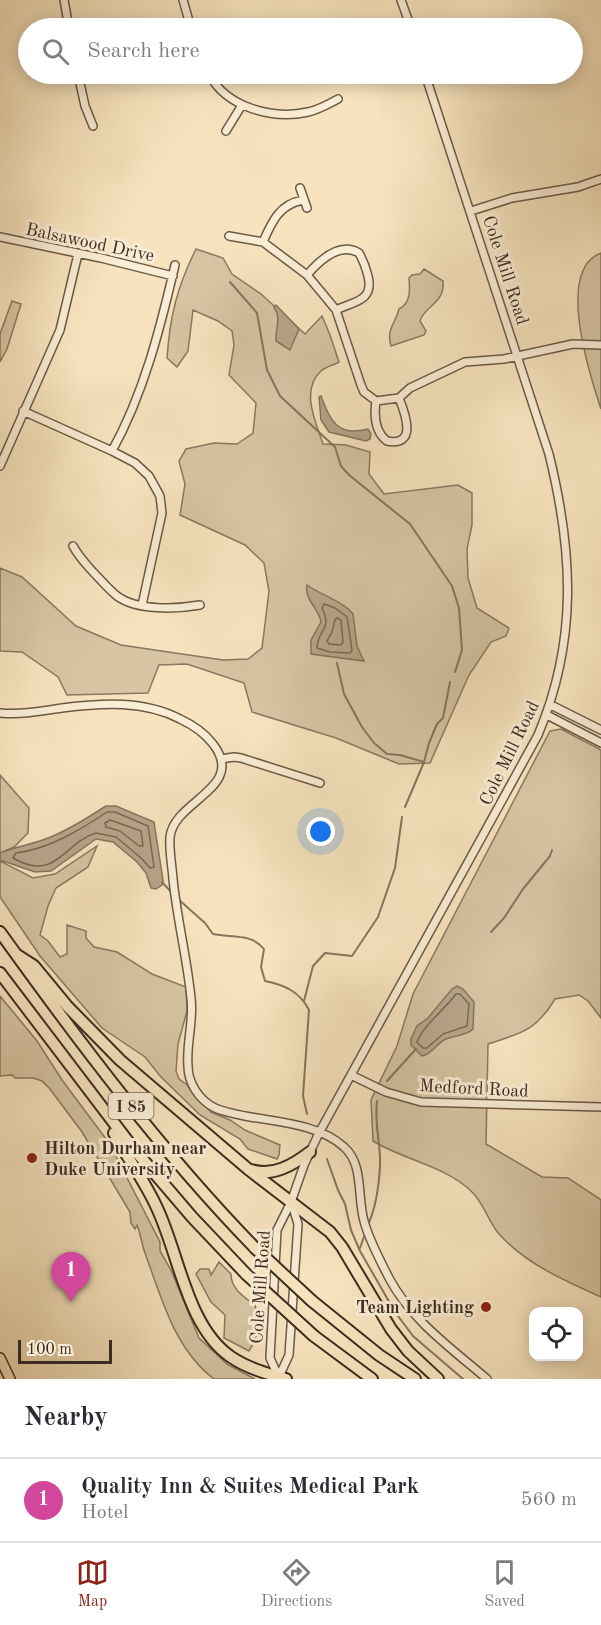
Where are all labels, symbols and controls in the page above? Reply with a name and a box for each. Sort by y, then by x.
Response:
search box [18,18,583,84]
icon: search [39,35,72,68]
text: Search here [87,40,200,62]
street label: Cole Mill Road [479,213,531,327]
street label: Balsawood Drive [24,221,156,265]
street label: Cole Mill Road [477,698,543,809]
your location [306,817,335,846]
street label: Medford Road [419,1077,529,1101]
road number: I 85 [108,1093,154,1119]
place label: Hilton Durham near Duke University [44,1140,207,1179]
marker: Hilton Durham near Duke University [25,1151,39,1165]
street label: Cole Mill Road [248,1230,274,1345]
pin: 1 [52,1252,90,1302]
place label: Team Lighting [356,1299,474,1317]
marker: Team Lighting [479,1300,493,1314]
map controls [529,1307,583,1361]
button: locate [529,1307,583,1361]
scale bar [18,1337,112,1364]
text: 100 m [27,1342,72,1358]
text: Nearby [24,1405,108,1431]
text: Quality Inn & Suites Medical Park [81,1476,419,1498]
text: 1 [38,1490,49,1510]
text: 560 m [521,1490,577,1510]
text: Hotel [81,1503,128,1523]
tab: Map [76,1556,109,1612]
tab: Directions [261,1556,332,1612]
tab: Saved [484,1556,525,1612]

